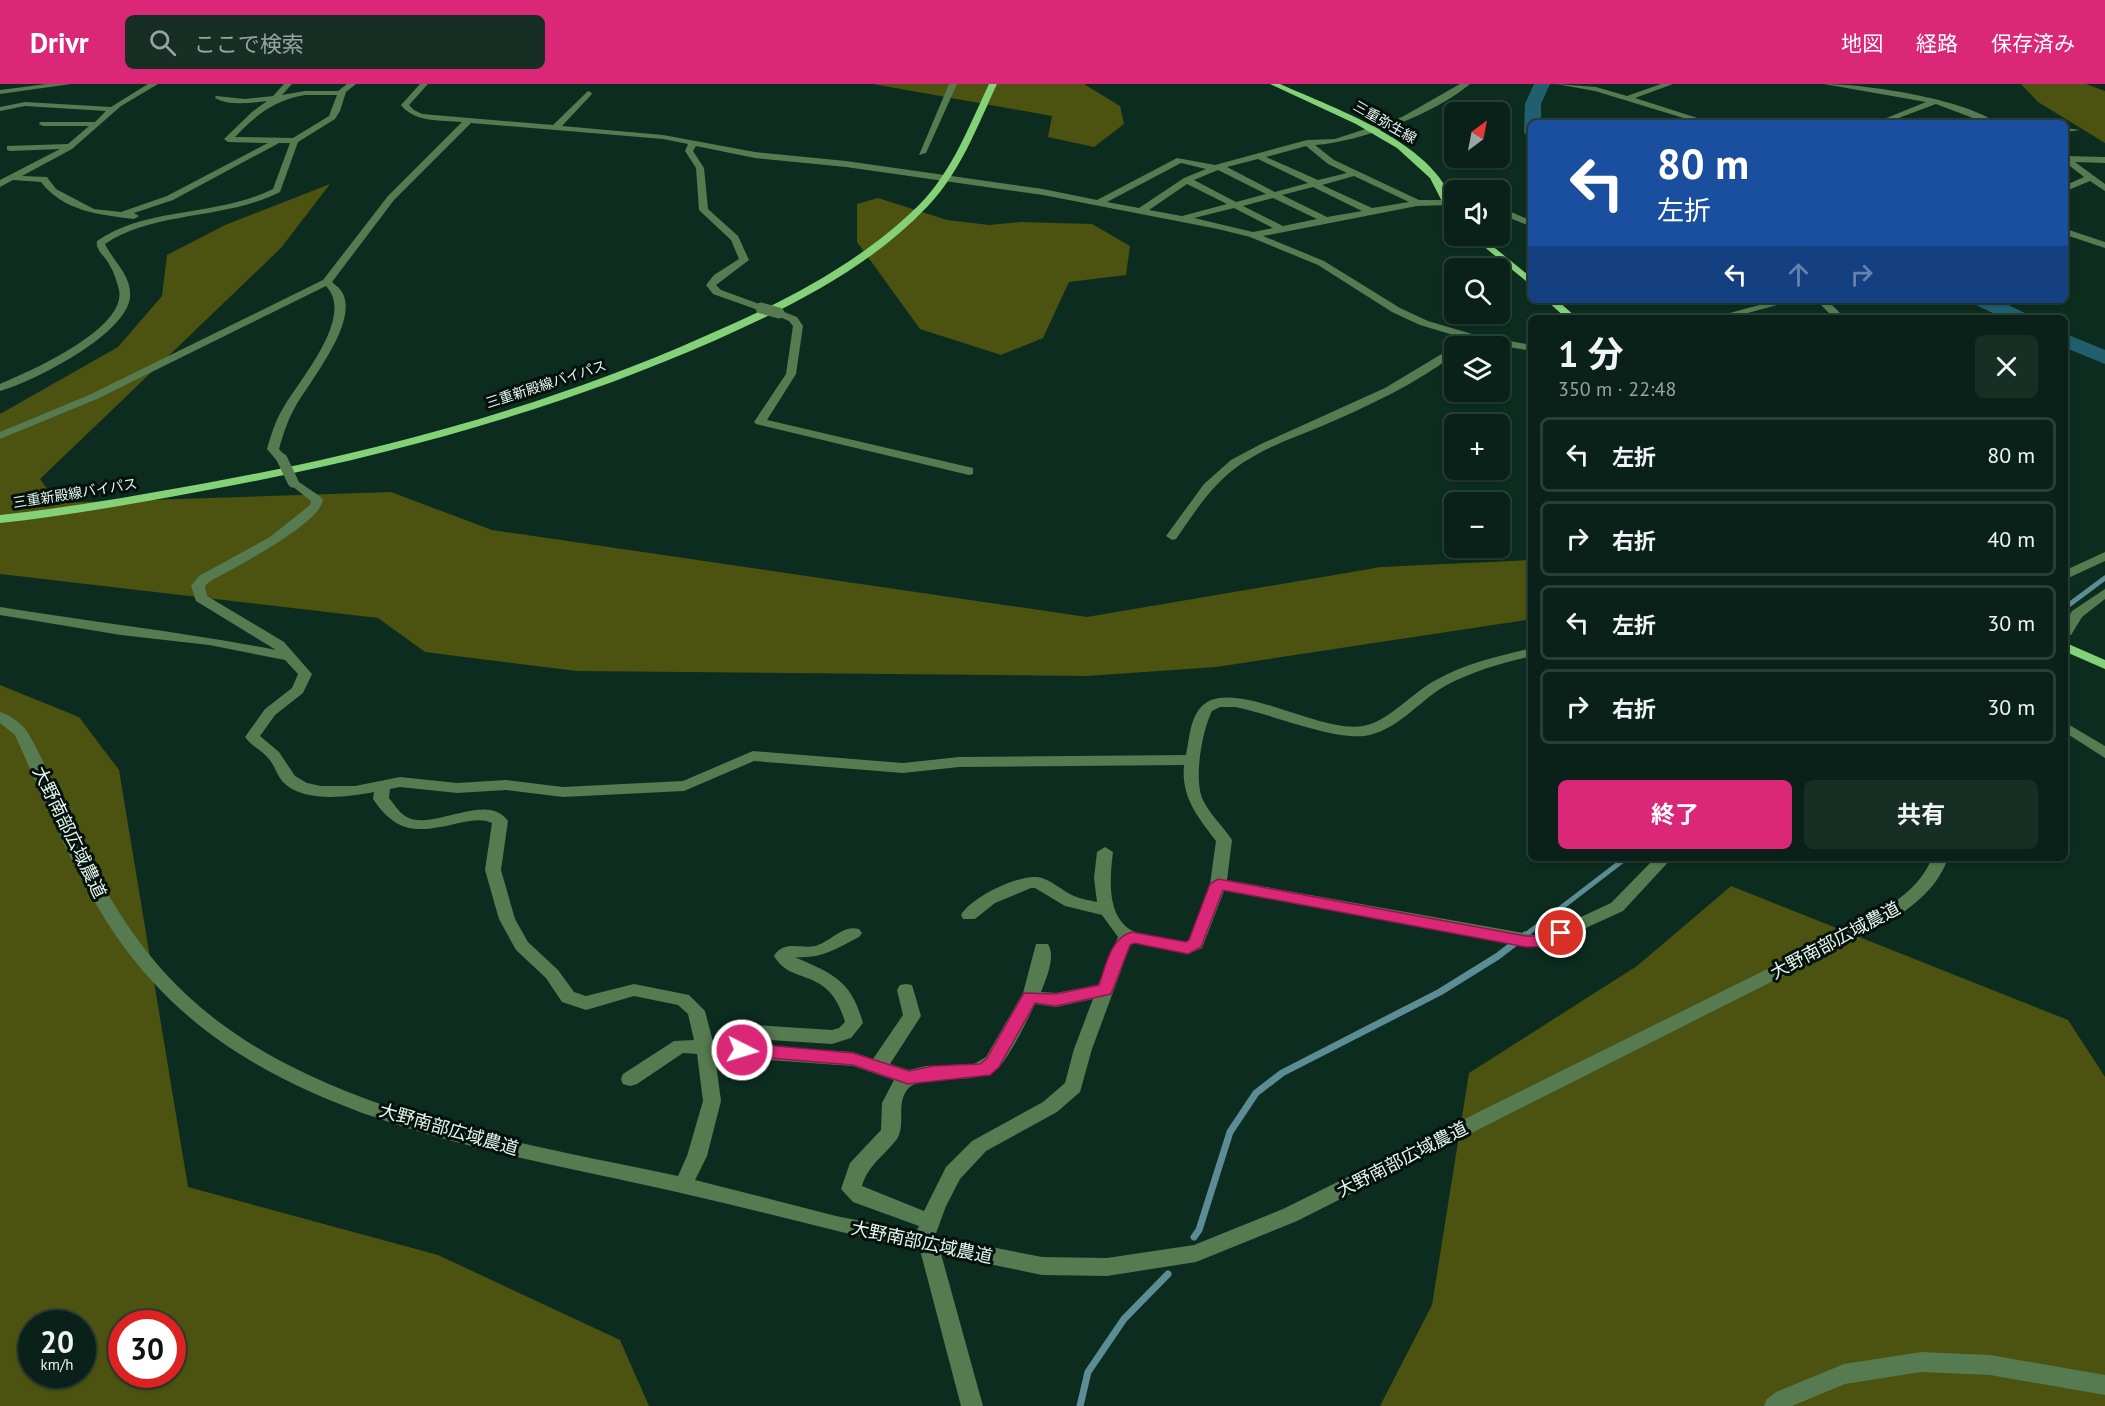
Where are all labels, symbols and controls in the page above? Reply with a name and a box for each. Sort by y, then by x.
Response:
search box [125,15,545,69]
text: Drivr [30,24,89,61]
icon: search [146,26,179,59]
text: ここで検索 [194,30,304,58]
text: 地図 [1841,30,1883,57]
text: 経路 [1916,30,1958,57]
text: 保存済み [1991,30,2075,57]
street label: 三重弥生線 [1350,97,1420,147]
north arrow [1444,102,1510,168]
map controls [1444,102,1510,558]
text: 80 m [1657,136,1749,191]
icon: left [1558,144,1636,222]
button: sound [1444,180,1510,246]
text: 左折 [1657,193,1711,227]
button: search [1444,258,1510,324]
icon: left [1719,258,1752,291]
icon: ahead [1782,258,1815,291]
icon: right [1845,258,1878,291]
text: 1 分 [1558,330,1624,377]
button: close [1975,335,2038,398]
button: layers [1444,336,1510,402]
street label: 三重新殿線バイパス [483,356,609,412]
text: 350 m · 22:48 [1558,376,1676,402]
button: + [1444,414,1510,480]
icon: left [1561,438,1594,471]
text: 80 m [1987,441,2035,469]
text: 左折 [1612,443,1656,471]
street label: 三重新殿線バイパス [11,474,139,512]
button: − [1444,492,1510,558]
icon: right [1561,522,1594,555]
text: 40 m [1987,525,2035,553]
text: 右折 [1612,527,1656,555]
icon: left [1561,606,1594,639]
text: 30 m [1987,609,2035,637]
text: 左折 [1612,611,1656,639]
icon: right [1561,690,1594,723]
text: 30 m [1987,693,2035,721]
text: 右折 [1612,695,1656,723]
street label: 大野南部広域農道 [28,762,112,902]
button: 終了 [1558,780,1792,849]
button: 共有 [1804,780,2038,849]
street label: 大野南部広域農道 [1766,896,1904,984]
pin [1535,907,1586,958]
icon: arrive [1544,916,1577,949]
position arrow [710,1018,774,1082]
street label: 大野南部広域農道 [377,1098,521,1160]
street label: 大野南部広域農道 [1333,1116,1471,1202]
street label: 大野南部広域農道 [849,1216,995,1268]
speed limit sign: 30 [108,1310,186,1388]
text: 20 [40,1322,74,1361]
text: km/h [41,1355,73,1374]

